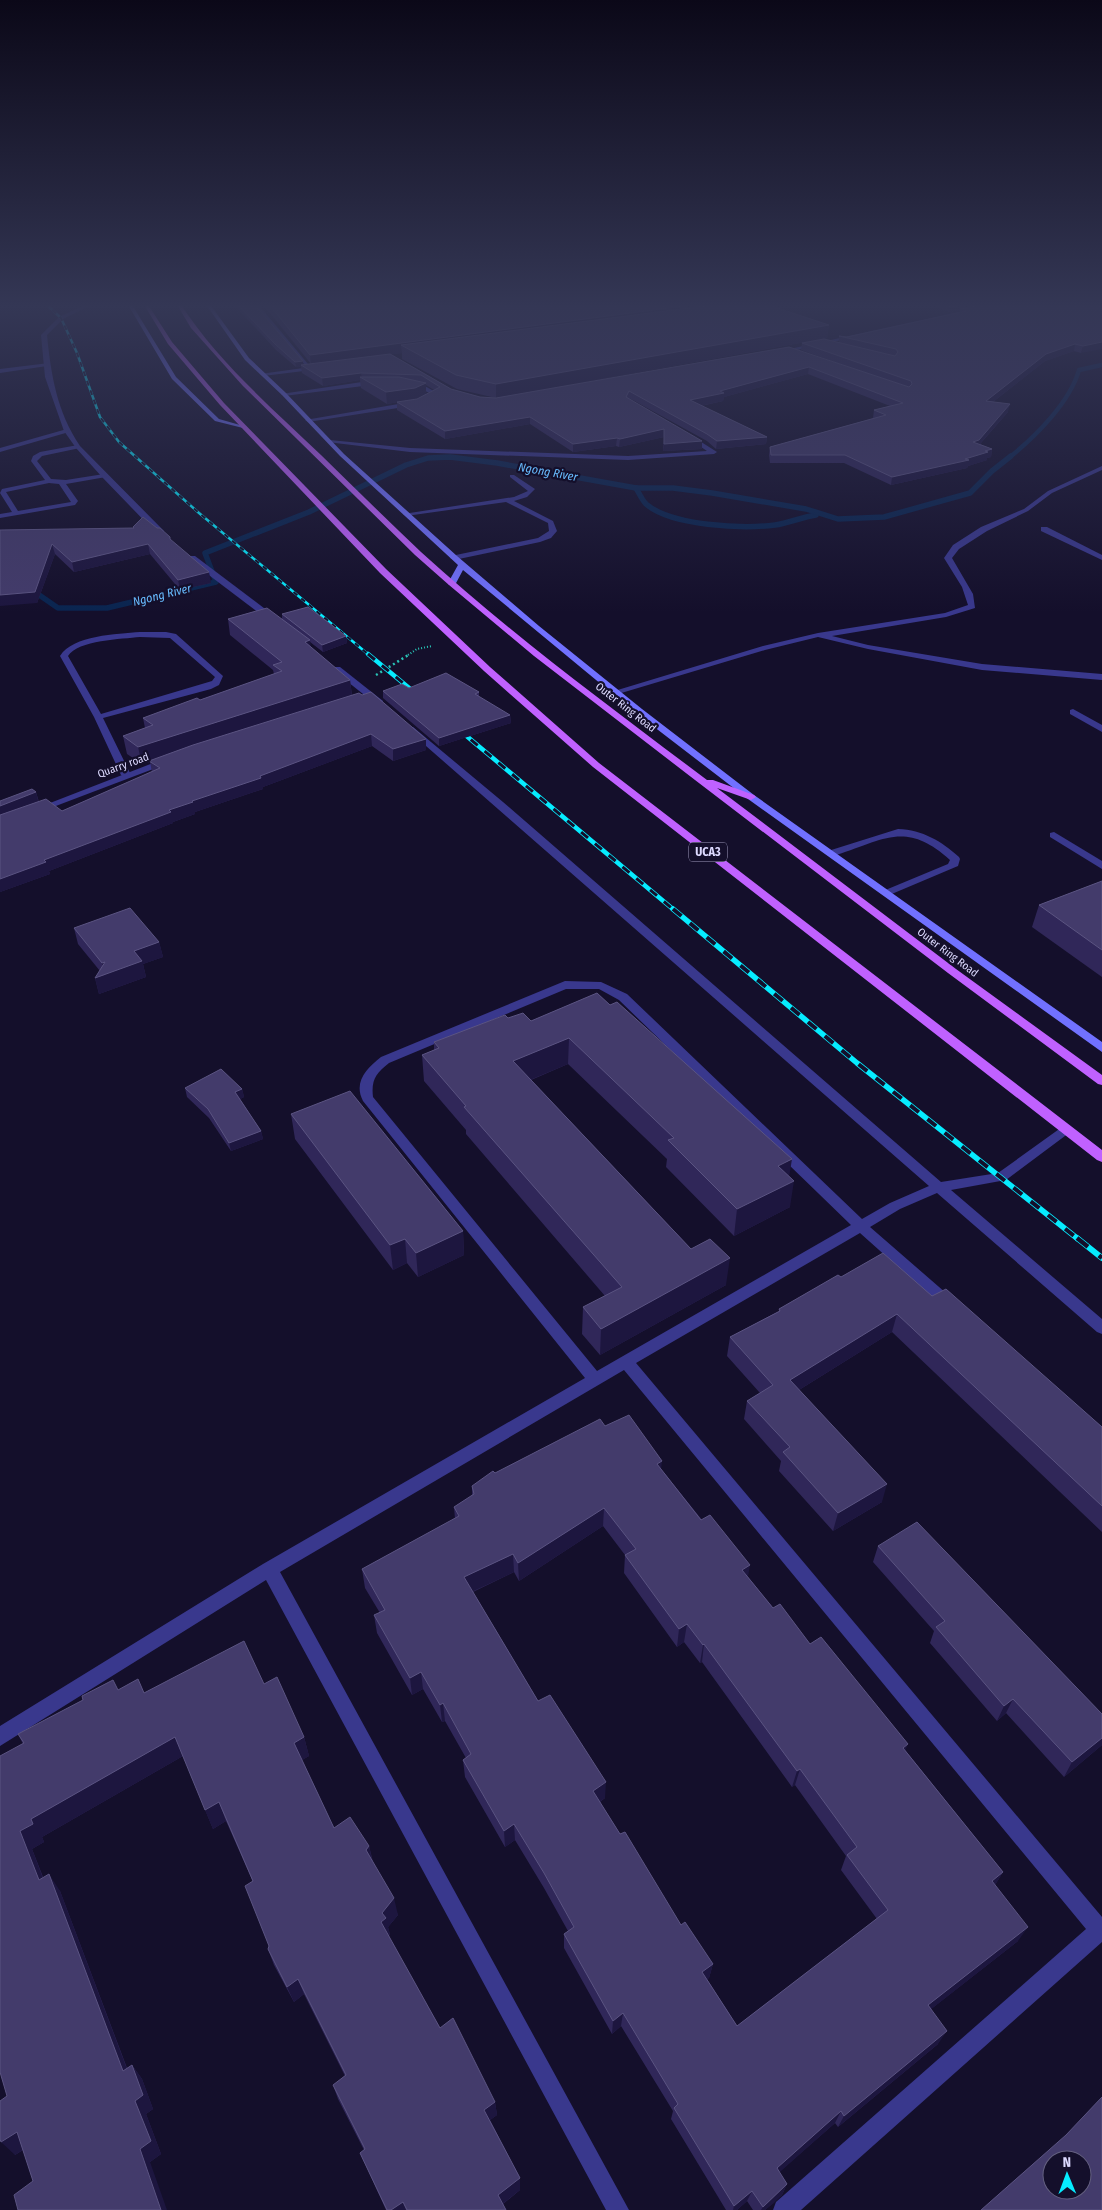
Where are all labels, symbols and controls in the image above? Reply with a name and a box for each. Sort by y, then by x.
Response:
water label: Ngong River [517,460,579,484]
water label: Ngong River [131,581,194,609]
street label: Outer Ring Road [593,680,658,735]
street label: Quarry road [96,750,151,781]
road number: UCA3 [689,842,727,862]
street label: Outer Ring Road [915,925,981,980]
north arrow [1042,2150,1092,2200]
text: N [1062,2154,1071,2171]

